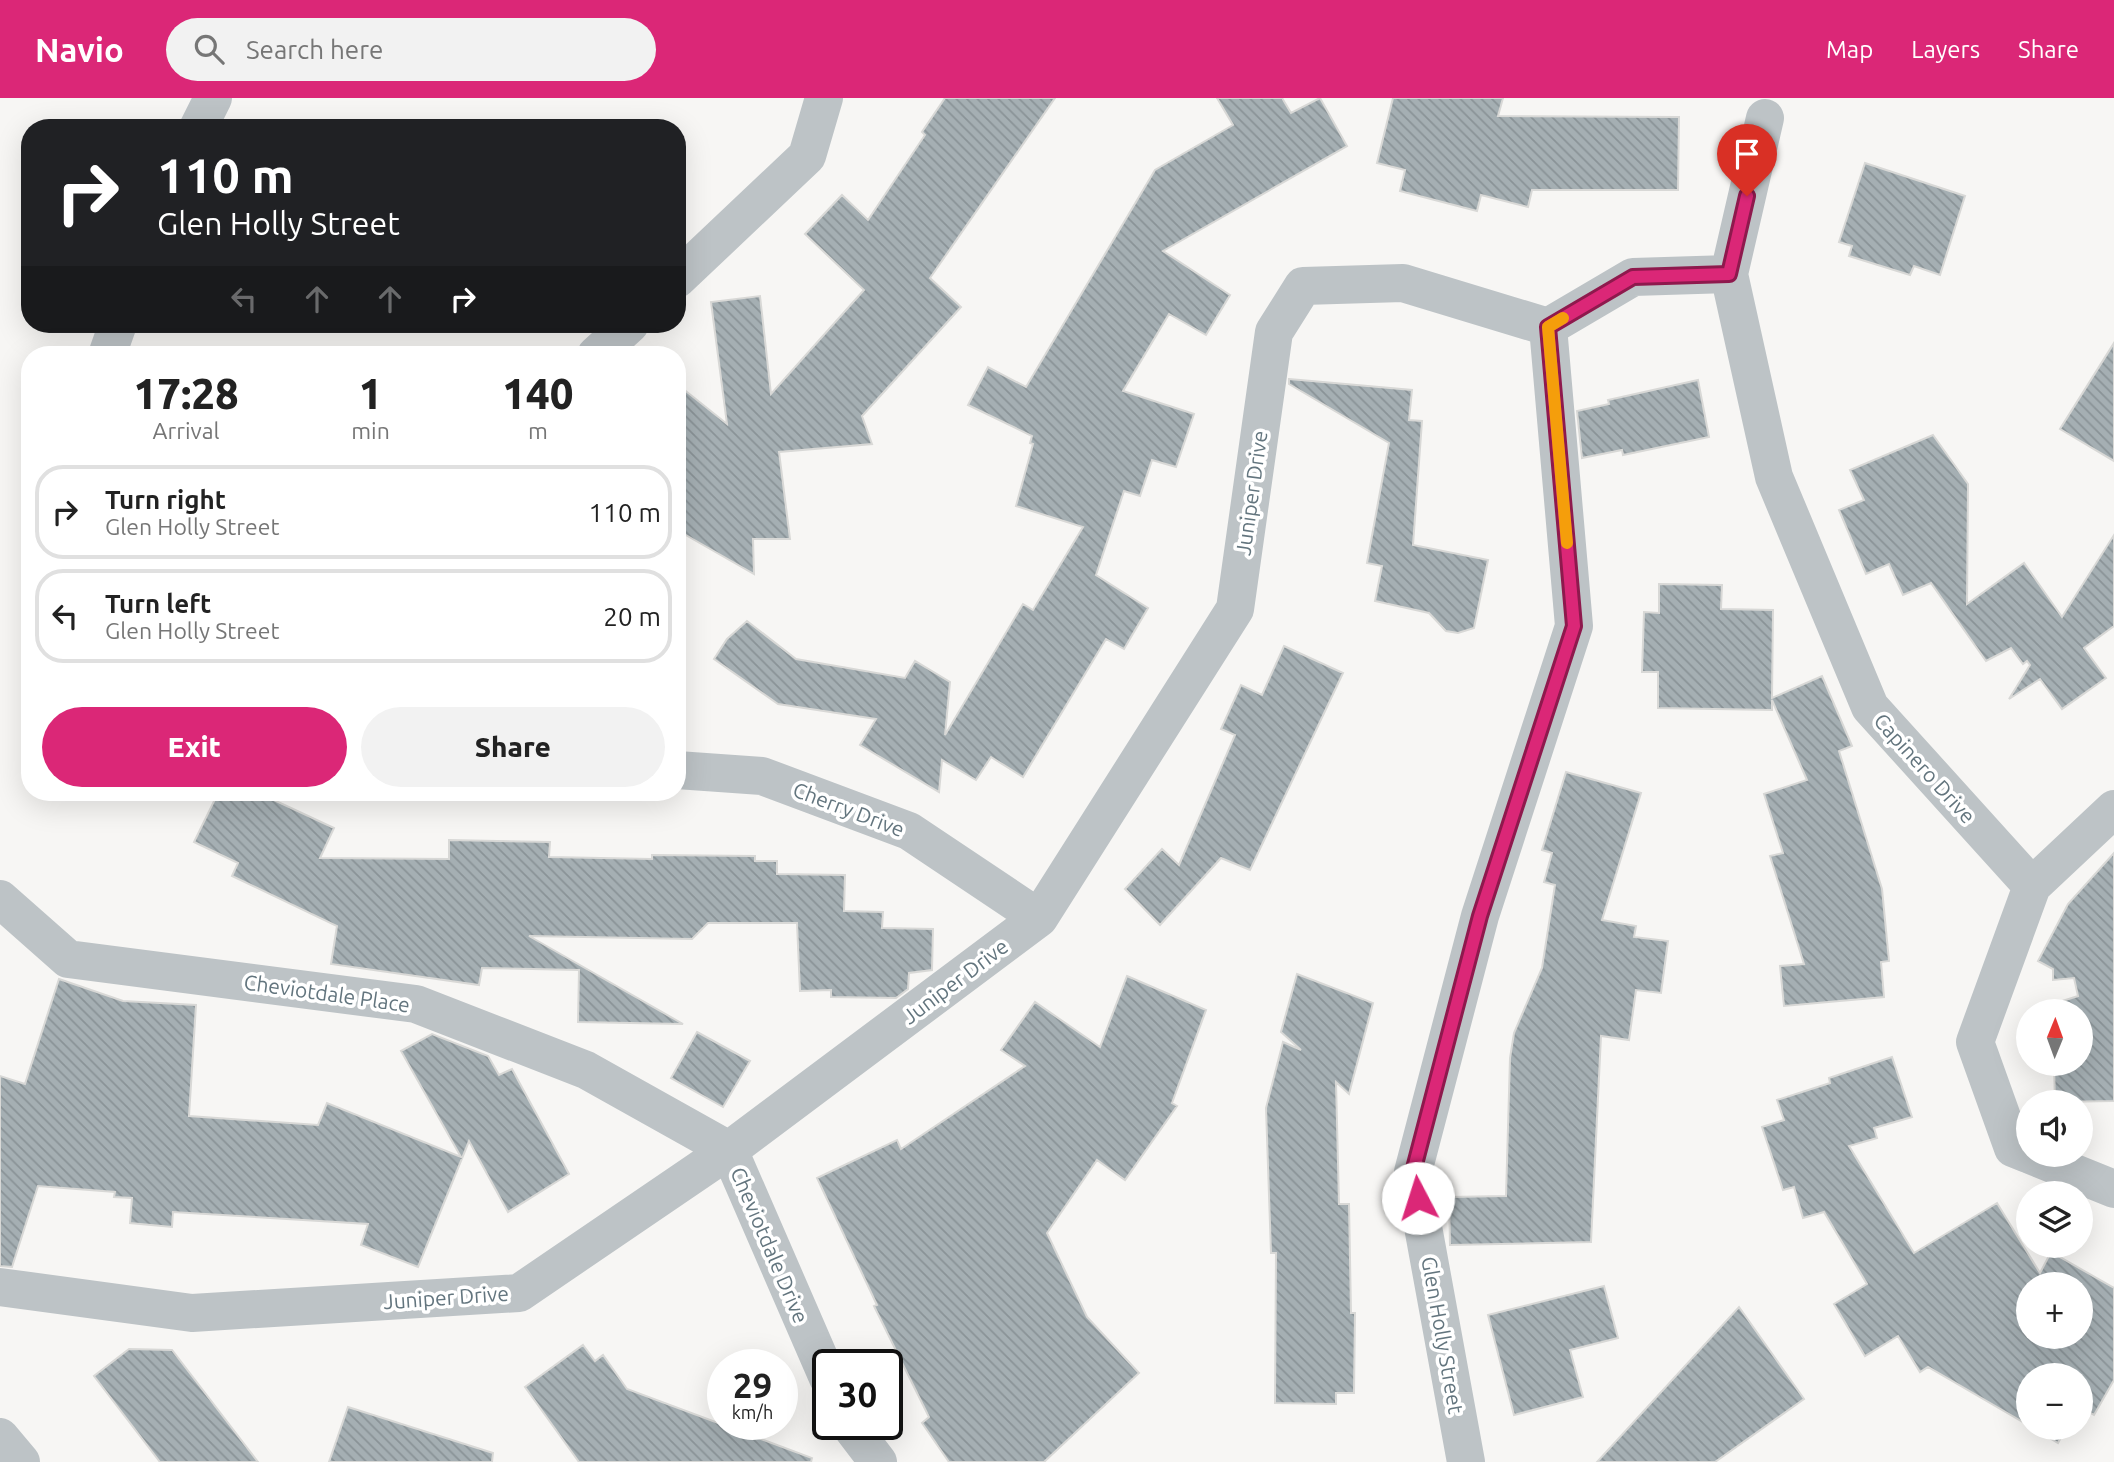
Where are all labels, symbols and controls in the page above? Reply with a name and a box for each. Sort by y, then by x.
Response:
search box [166,18,656,81]
icon: search [190,30,228,68]
text: Navio [35,31,124,68]
text: Search here [246,35,383,64]
text: Map [1826,36,1873,63]
text: Layers [1911,36,1980,63]
text: Share [2018,36,2079,63]
pin [1717,124,1777,196]
icon: arrive [1728,135,1766,173]
icon: right [42,147,133,238]
text: 110 m [157,147,294,202]
text: Glen Holly Street [157,205,400,241]
icon: left [225,280,263,318]
icon: ahead [298,280,336,318]
icon: ahead [371,280,409,318]
icon: right [444,280,482,318]
text: 17:28 [134,370,239,417]
text: 1 [359,370,382,417]
text: 140 [502,370,573,417]
text: Arrival [153,418,220,443]
text: min [351,418,390,443]
text: m [528,418,548,443]
street label: Juniper Drive [1230,429,1272,557]
text: Turn right [105,485,226,514]
icon: right [46,493,84,531]
text: 110 m [589,498,661,527]
text: Glen Holly Street [105,514,279,539]
text: Turn left [105,589,211,618]
icon: left [46,597,84,635]
text: 20 m [603,602,661,631]
text: Glen Holly Street [105,618,279,643]
button: Exit [42,707,347,787]
button: Share [361,707,665,787]
street label: Capinero Drive [1869,708,1981,828]
street label: Cherry Drive [790,777,908,841]
street label: Juniper Drive [898,934,1012,1028]
street label: Cheviotdale Place [242,969,412,1017]
north arrow [2016,999,2093,1076]
map controls [2016,999,2093,1440]
button: sound [2016,1090,2093,1167]
position arrow [1381,1161,1455,1235]
street label: Cheviotdale Drive [726,1163,814,1327]
button: layers [2016,1181,2093,1258]
street label: Glen Holly Street [1417,1254,1469,1416]
button: + [2016,1272,2093,1349]
street label: Juniper Drive [382,1281,510,1313]
speed limit sign: 30 [812,1349,903,1440]
button: − [2016,1363,2093,1440]
text: 29 [733,1365,772,1405]
text: km/h [732,1402,773,1422]

